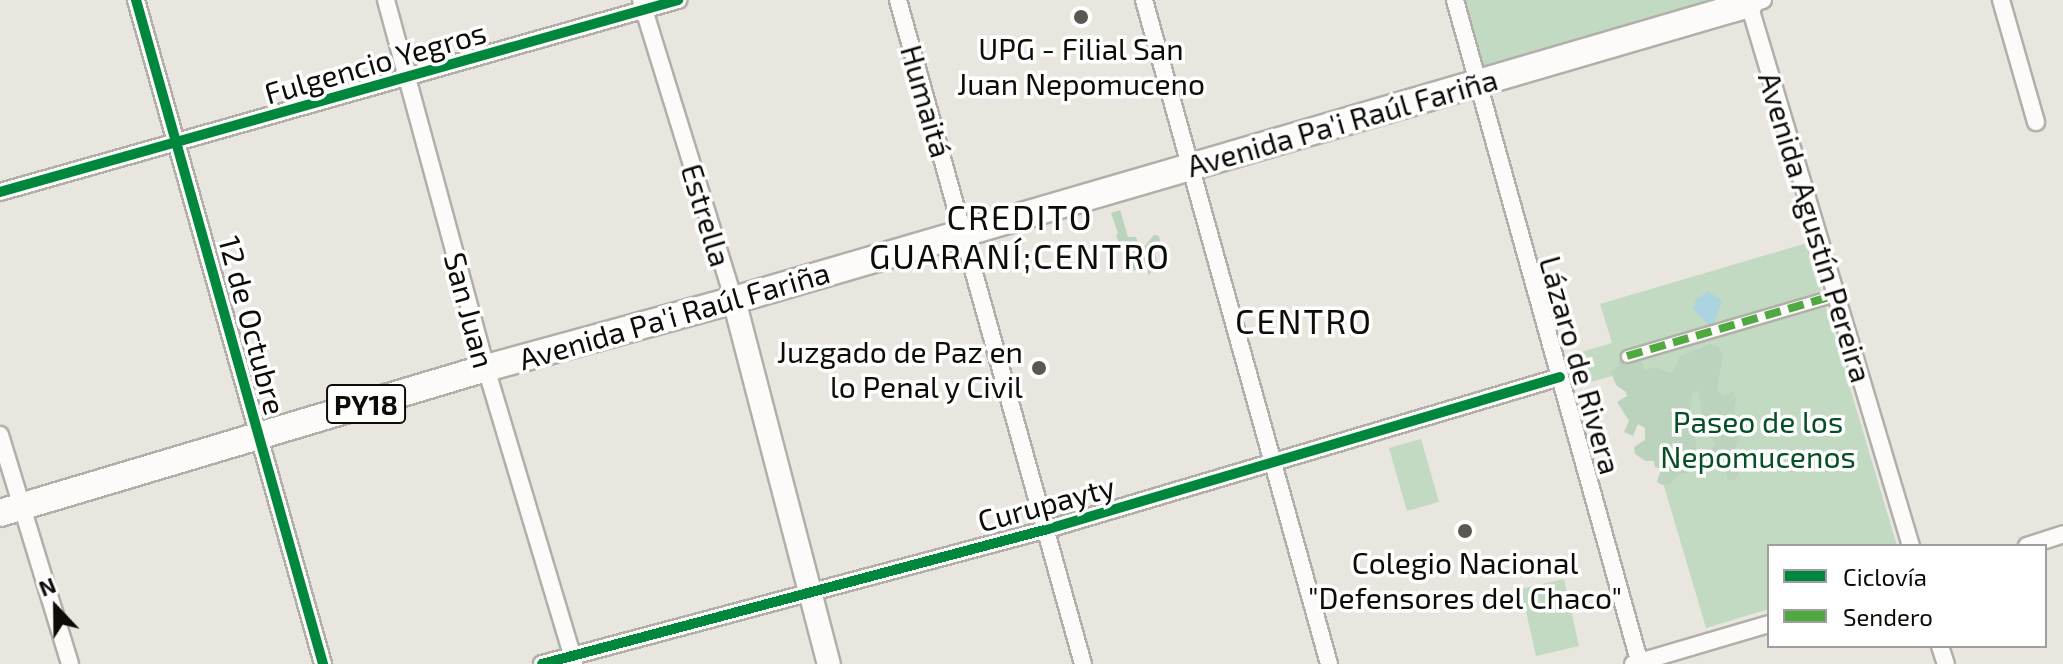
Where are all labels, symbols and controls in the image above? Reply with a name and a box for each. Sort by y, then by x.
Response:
marker: UPG - Filial San Juan Nepomuceno [1072,8,1090,26]
street label: Fulgencio Yegros [260,13,490,111]
place label: UPG - Filial San Juan Nepomuceno [957,30,1205,100]
street label: Humaitá [894,41,960,161]
street label: Avenida Pa'i Raúl Fariña [1182,60,1502,184]
street label: Avenida Agustín Pereira [1752,67,1880,387]
street label: Estrella [674,159,740,271]
district label: CREDITO GUARANÍ;CENTRO [869,196,1171,276]
street label: 12 de Octubre [212,232,294,418]
street label: San Juan [437,248,503,372]
street label: Lázaro de Rivera [1533,252,1629,478]
street label: Avenida Pa'i Raúl Fariña [514,253,834,377]
district label: CENTRO [1235,301,1373,341]
place label: Juzgado de Paz en lo Penal y Civil [777,333,1023,404]
marker: Juzgado de Paz en lo Penal y Civil [1030,359,1048,377]
road number: PY18 [326,380,406,428]
park label: Paseo de los Nepomucenos [1660,403,1856,474]
street label: Curupayty [974,467,1118,539]
marker: Colegio Nacional "Defensores del Chaco" [1456,522,1474,540]
place label: Colegio Nacional "Defensores del Chaco" [1308,544,1622,614]
legend [1767,544,2047,648]
text: Ciclovía [1843,562,1927,591]
north arrow [16,568,96,648]
text: N [35,571,59,601]
text: Sendero [1843,602,1933,631]

